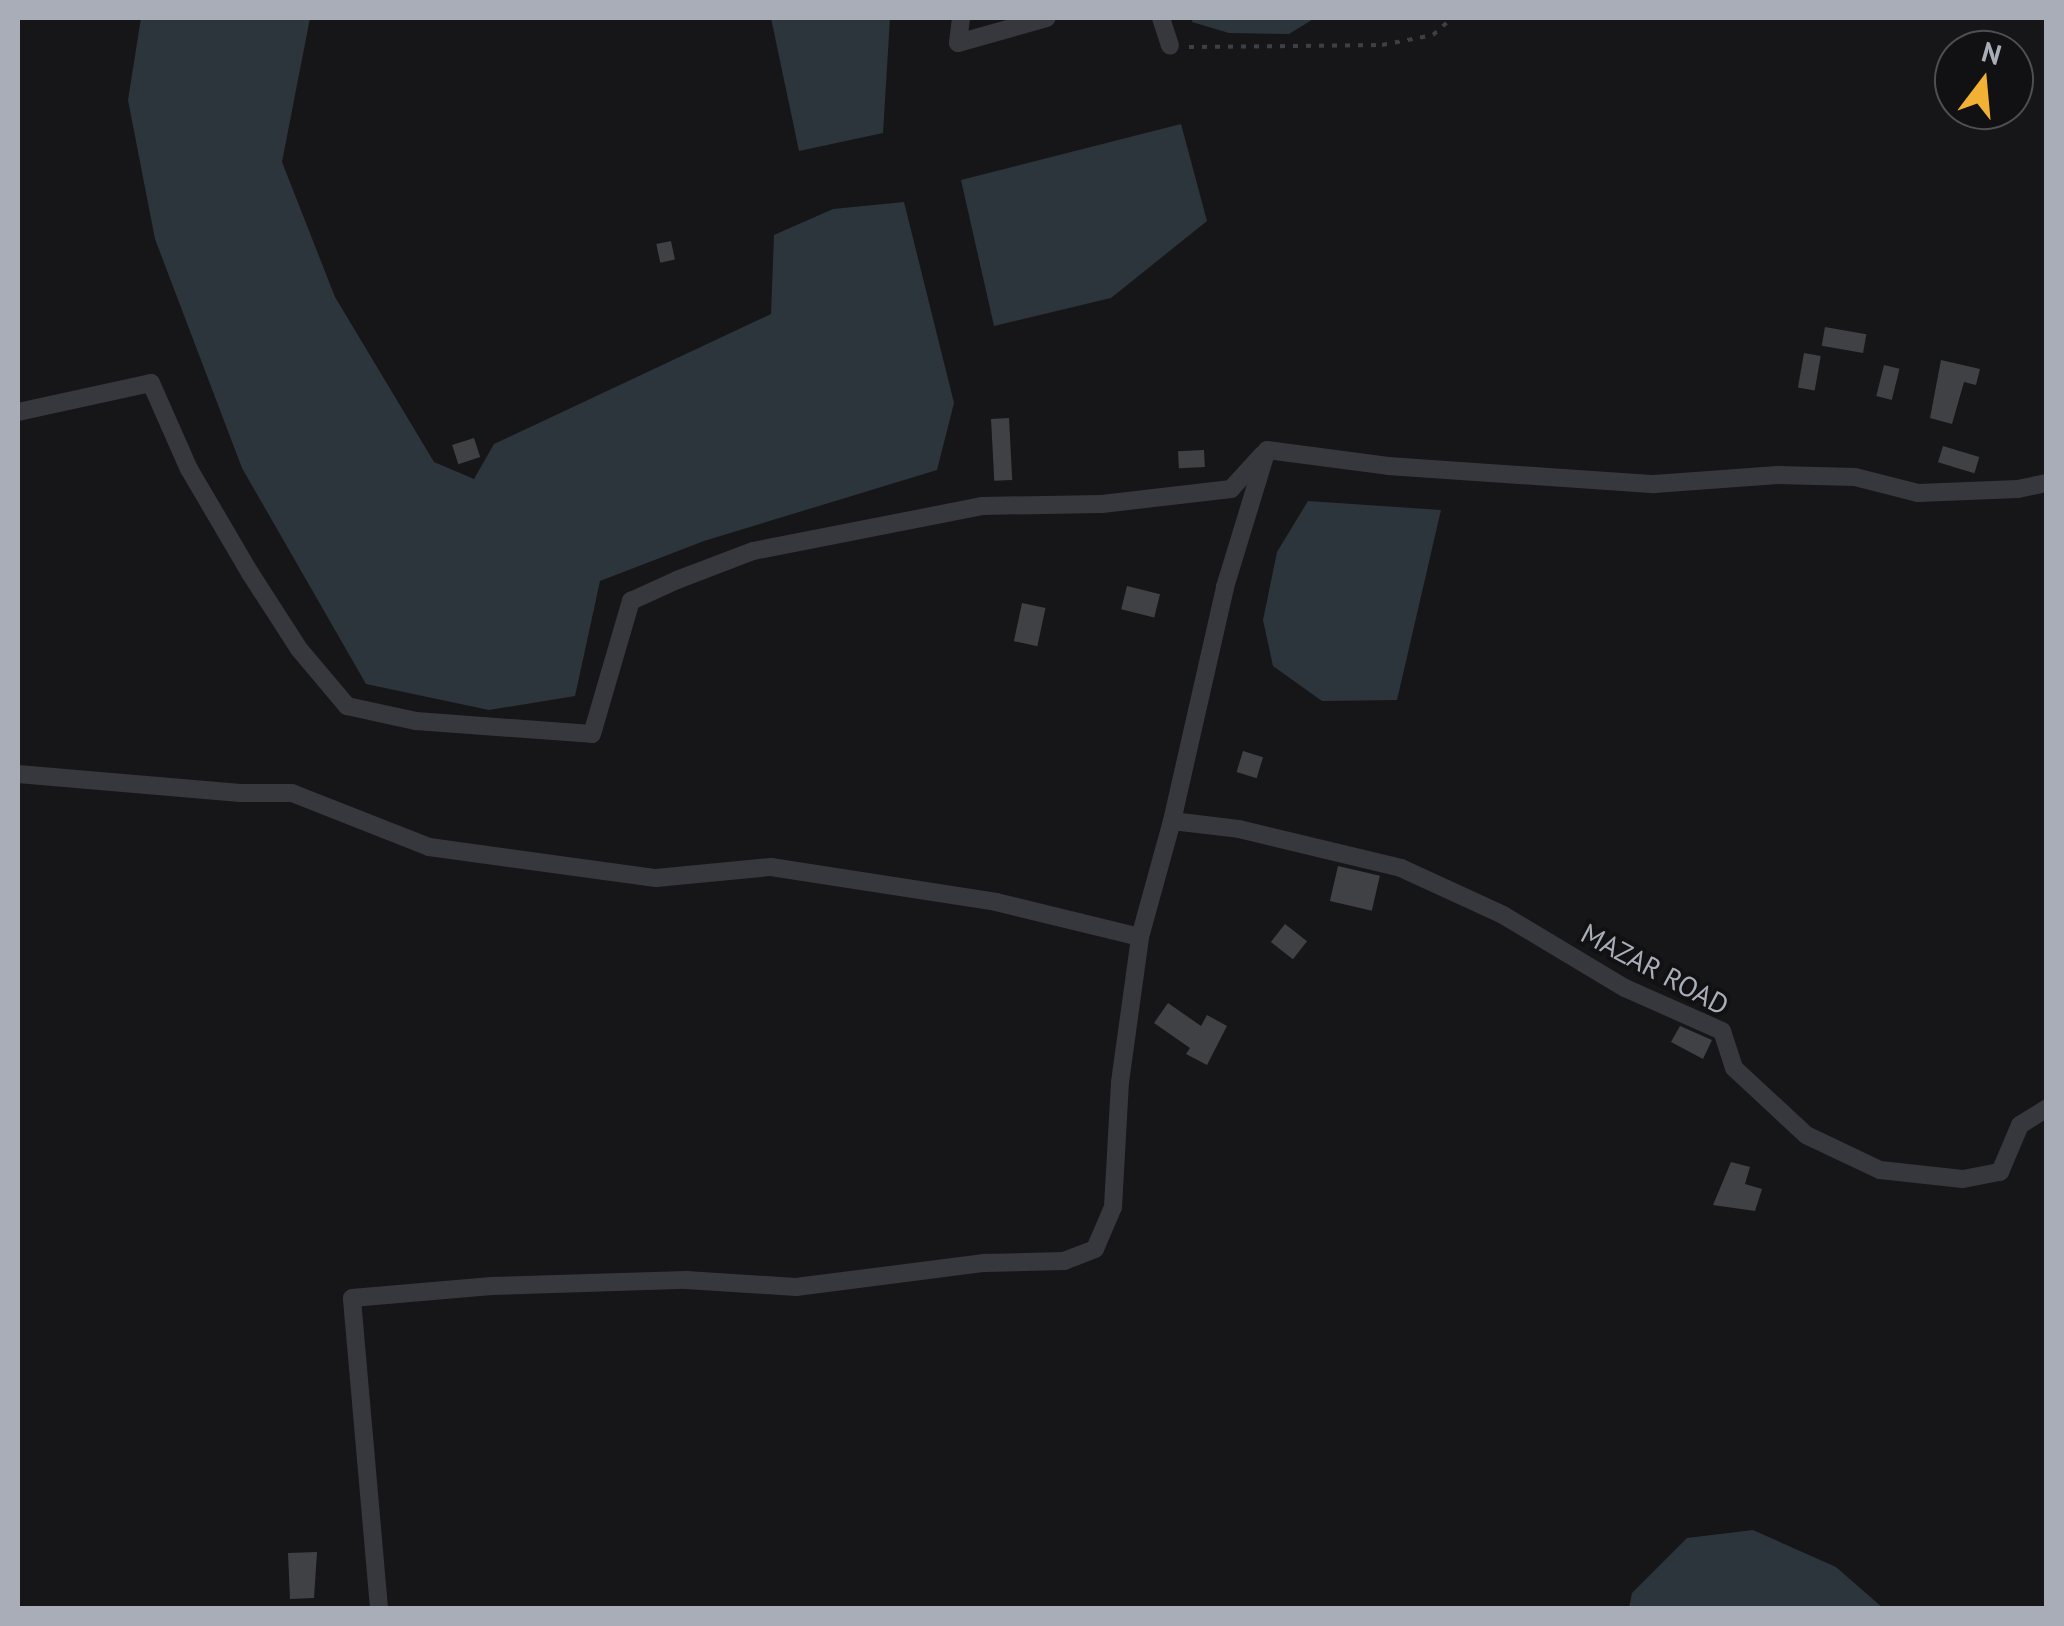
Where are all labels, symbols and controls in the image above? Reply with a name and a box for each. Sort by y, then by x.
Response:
north arrow [1934,30,2034,130]
text: N [1978,32,2006,73]
street label: MAZAR ROAD [1576,916,1734,1022]

